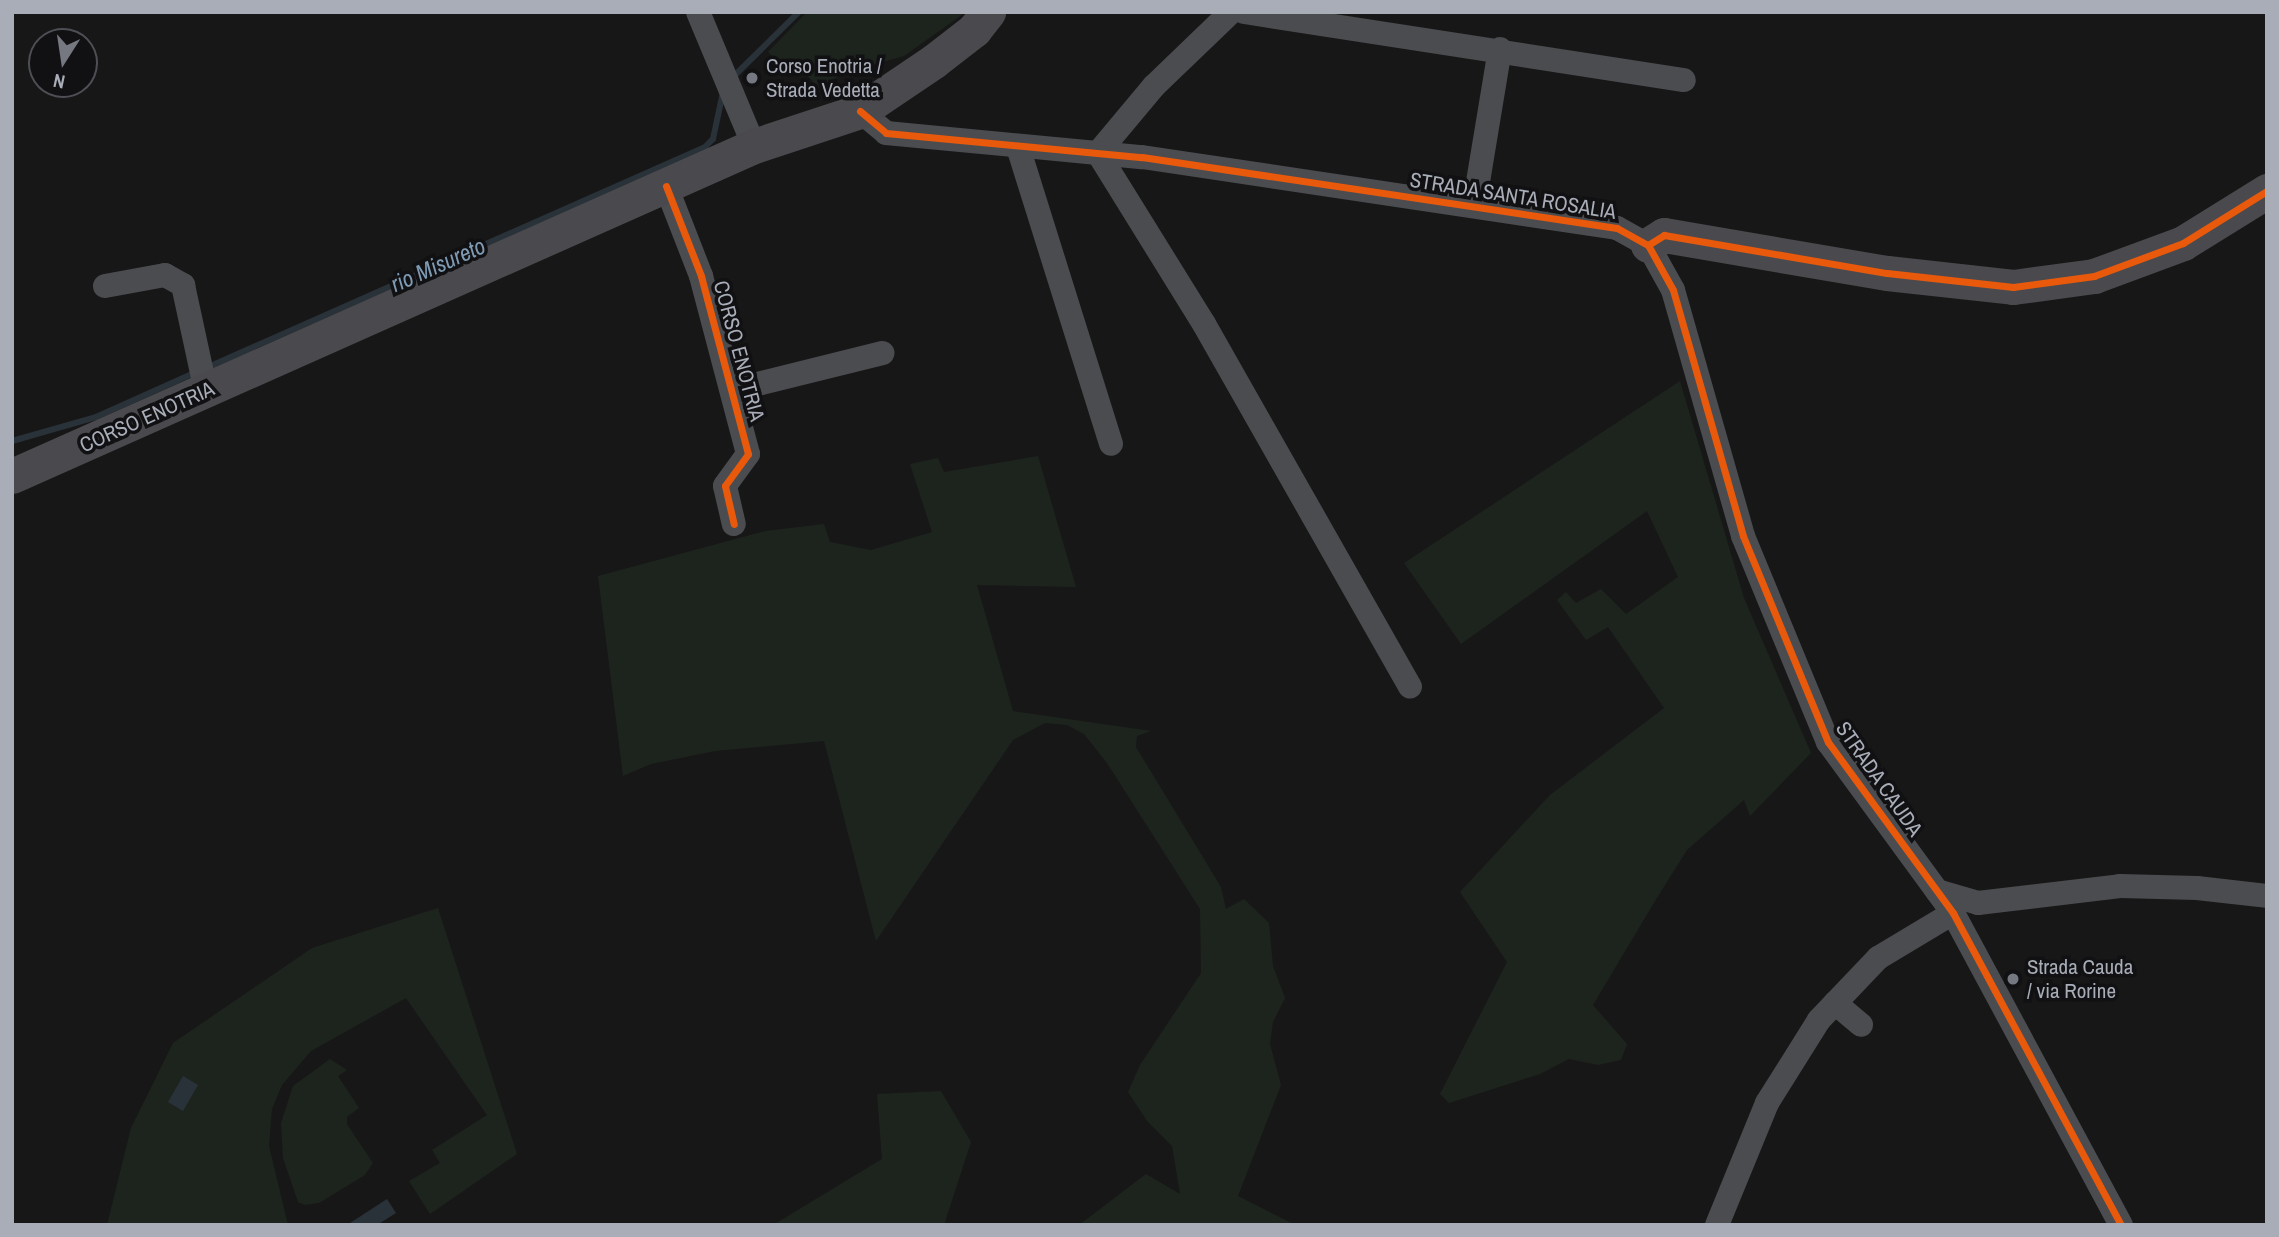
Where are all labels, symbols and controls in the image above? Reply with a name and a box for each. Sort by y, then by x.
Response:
north arrow [28,28,98,98]
place label: Corso Enotria / Strada Vedetta [766,53,882,103]
text: N [51,68,67,95]
marker: Corso Enotria / Strada Vedetta [744,70,760,86]
street label: STRADA SANTA ROSALIA [1407,167,1619,225]
water label: rio Misureto [386,232,490,298]
street label: CORSO ENOTRIA [708,278,770,424]
street label: CORSO ENOTRIA [76,376,218,458]
street label: STRADA CAUDA [1830,717,1928,841]
place label: Strada Cauda / via Rorine [2027,954,2133,1004]
marker: Strada Cauda / via Rorine [2005,971,2021,987]

